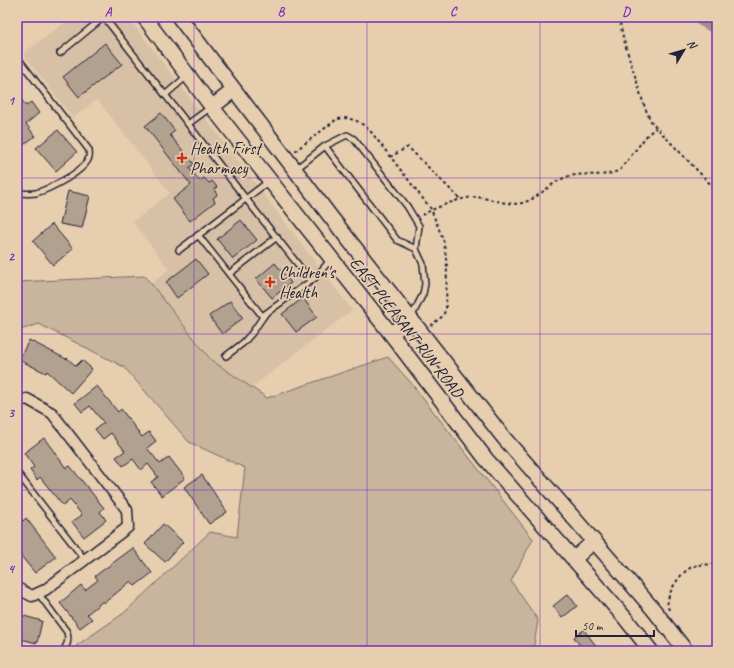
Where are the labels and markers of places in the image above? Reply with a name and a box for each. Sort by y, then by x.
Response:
place label: Health First Pharmacy [190,138,263,179]
marker: Health First Pharmacy [177,153,187,163]
place label: Children's Health [279,262,337,303]
marker: Children's Health [264,276,276,288]

